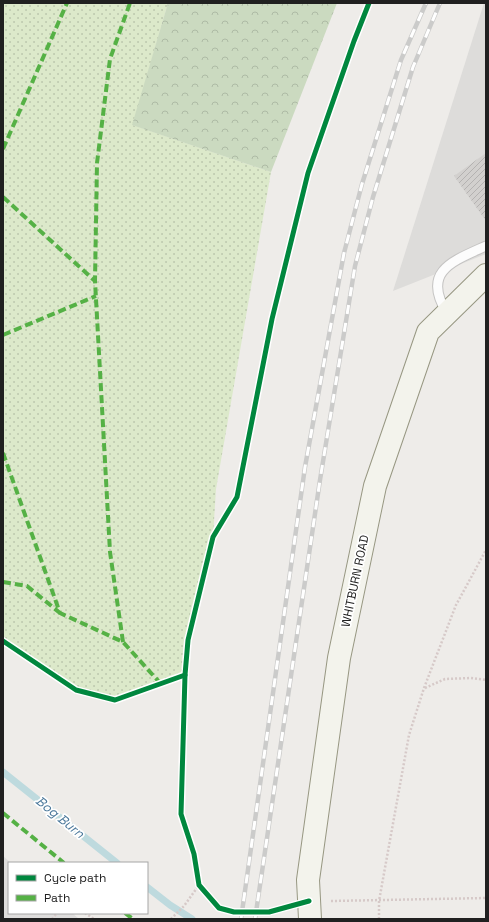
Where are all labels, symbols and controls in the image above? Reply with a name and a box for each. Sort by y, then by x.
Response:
street label: WHITBURN ROAD [337,533,373,629]
water label: Bog Burn [32,792,89,842]
legend [8,862,148,914]
text: Cycle path [44,870,106,886]
text: Path [44,890,70,906]

